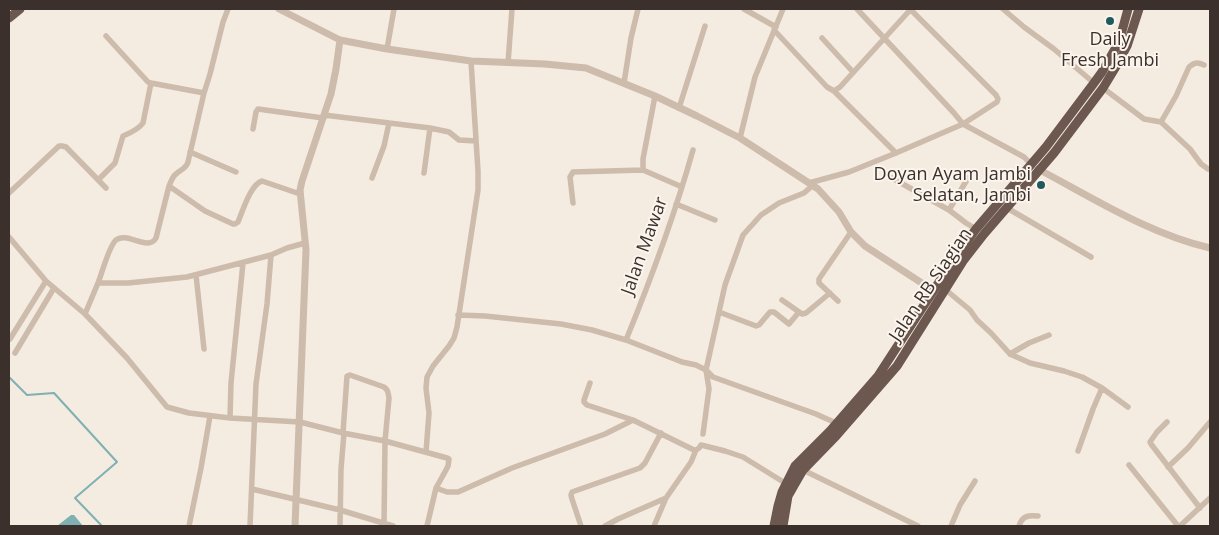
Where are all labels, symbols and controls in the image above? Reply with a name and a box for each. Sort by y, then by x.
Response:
marker: Daily Fresh Jambi [1104,15,1116,27]
place label: Daily Fresh Jambi [1061,29,1159,72]
place label: Doyan Ayam Jambi Selatan, Jambi [874,164,1031,206]
marker: Doyan Ayam Jambi Selatan, Jambi [1035,179,1047,191]
street label: Jalan Mawar [617,194,673,298]
street label: Jalan RB Siagian [885,224,977,346]

